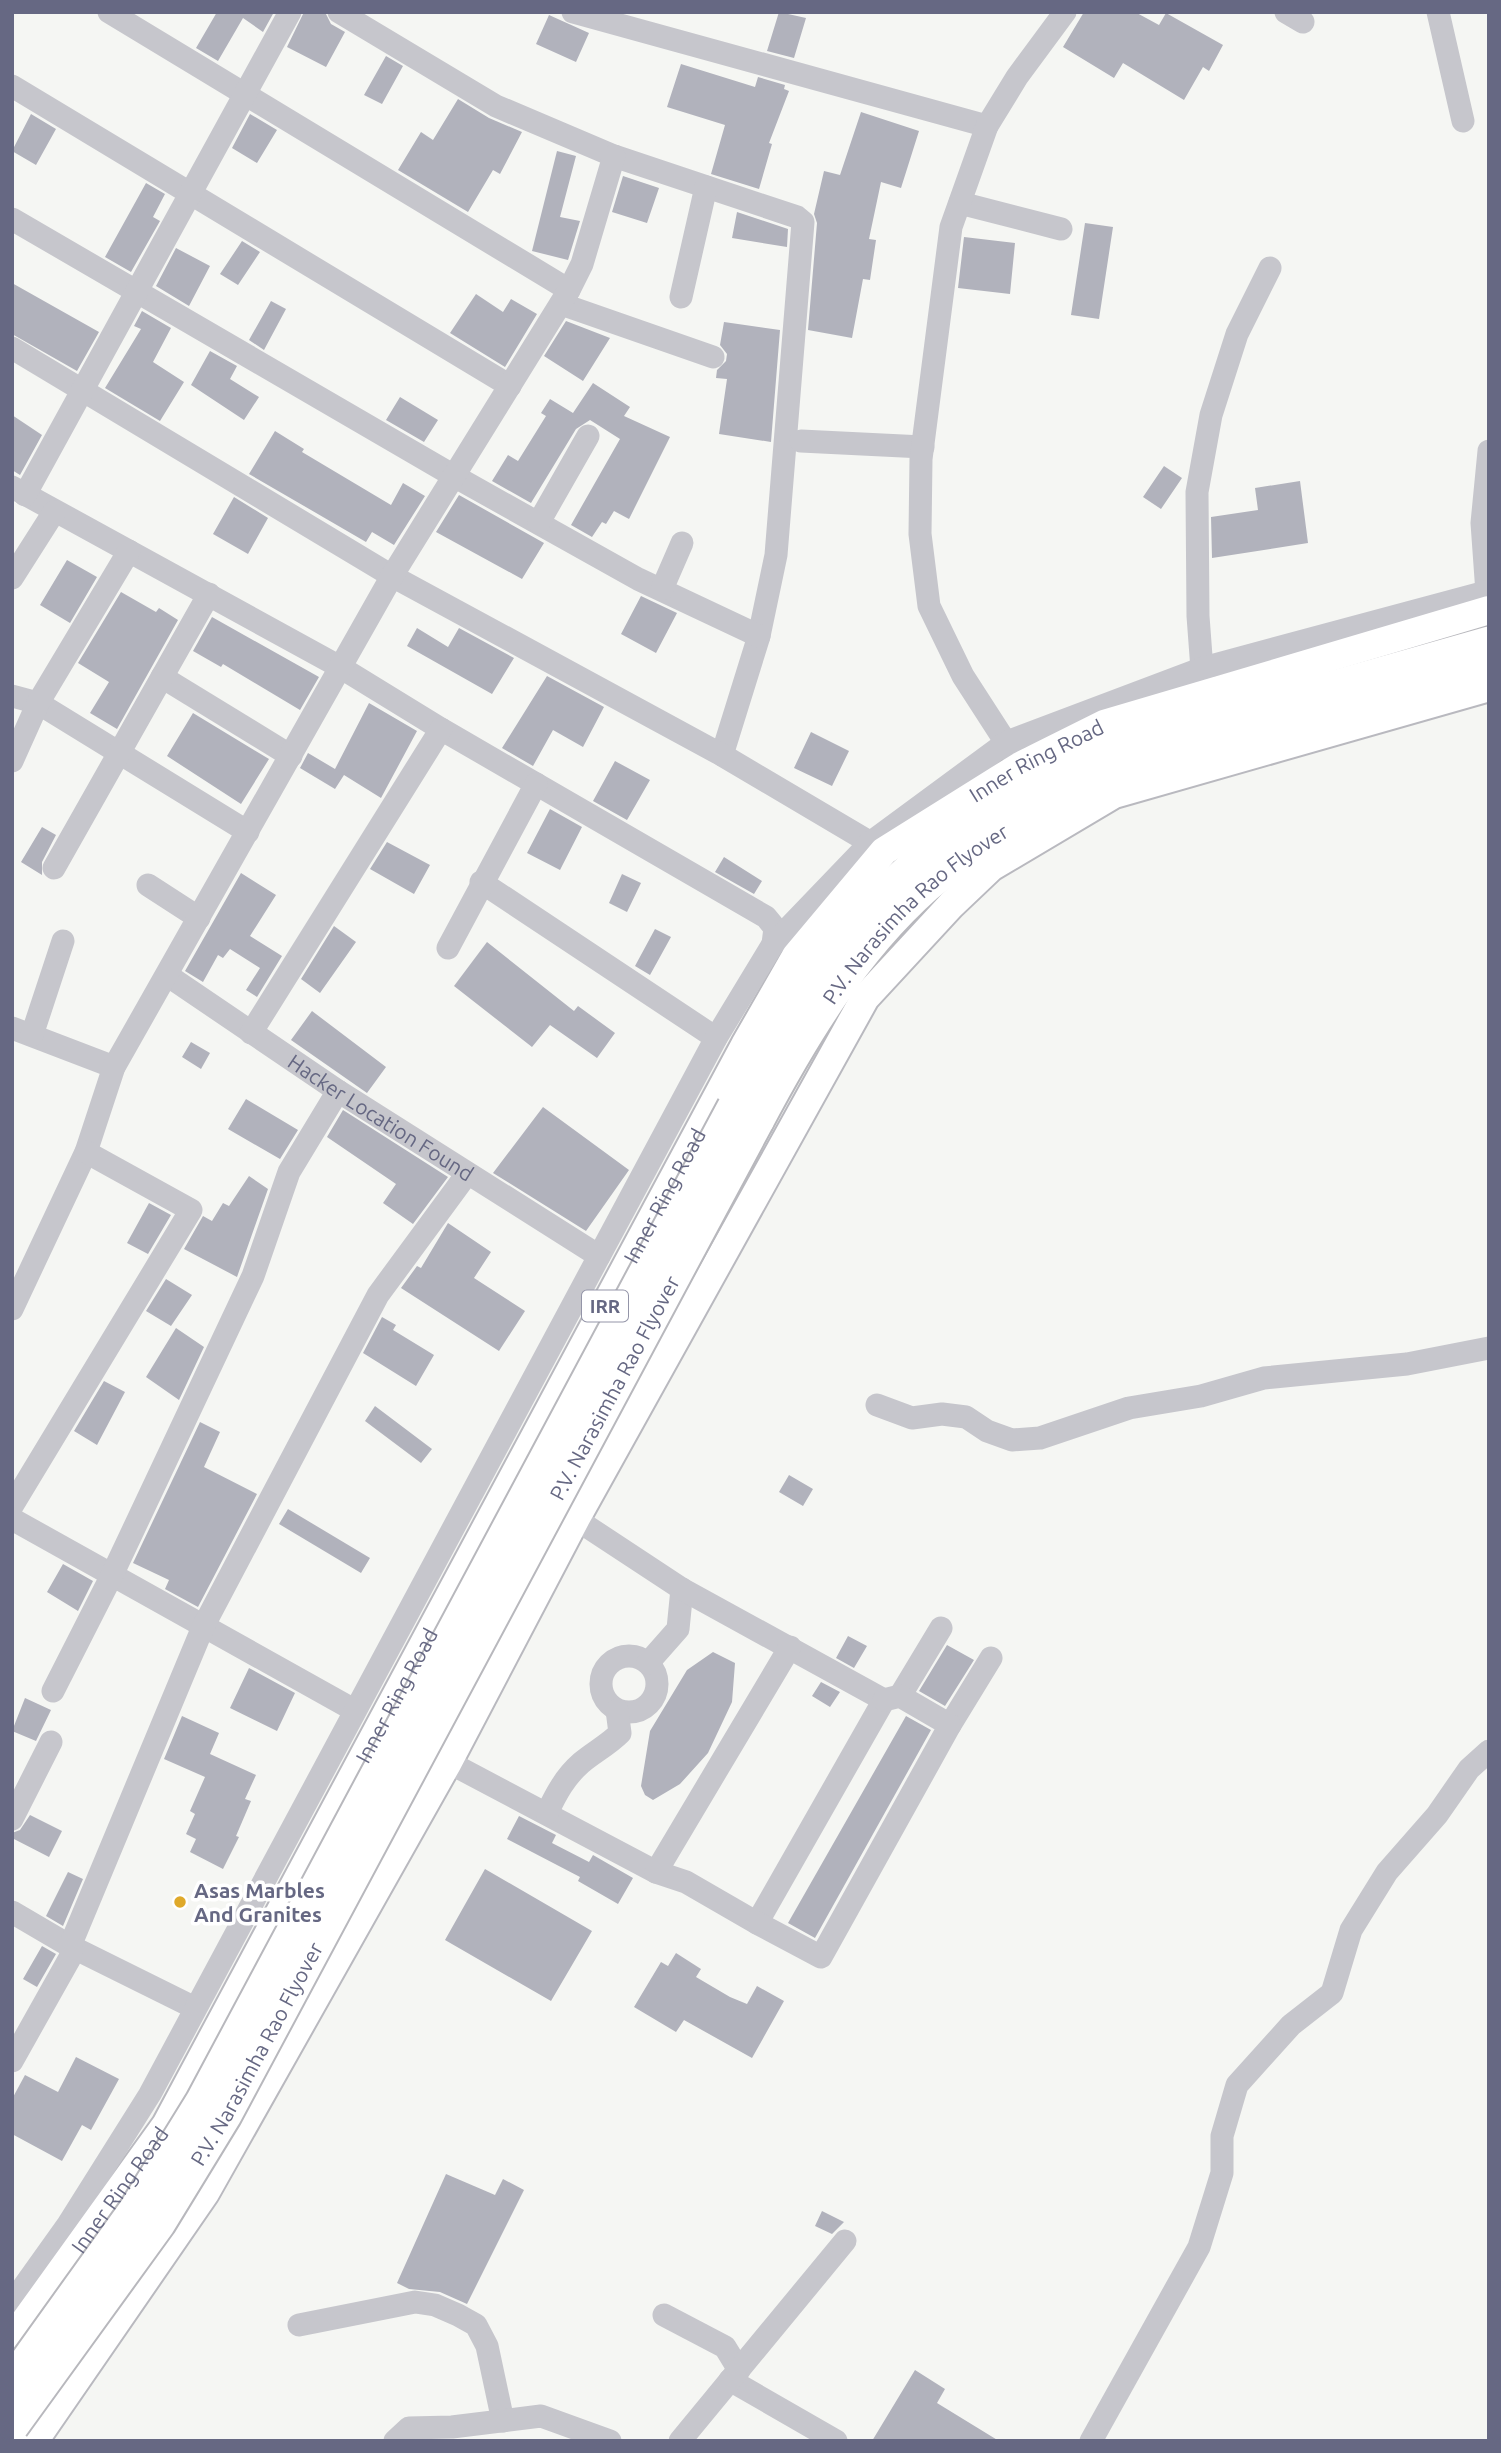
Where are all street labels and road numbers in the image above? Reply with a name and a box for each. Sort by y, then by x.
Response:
street label: Inner Ring Road [965,714,1107,807]
street label: P.V. Narasimha Rao Flyover [817,819,1012,1008]
street label: Hacker Location Found [284,1049,478,1186]
street label: Inner Ring Road [618,1124,710,1267]
street label: P.V. Narasimha Rao Flyover [544,1272,684,1504]
road number: IRR [582,1290,628,1322]
street label: Inner Ring Road [350,1624,442,1767]
street label: P.V. Narasimha Rao Flyover [185,1938,327,2170]
street label: Inner Ring Road [66,2122,173,2257]

